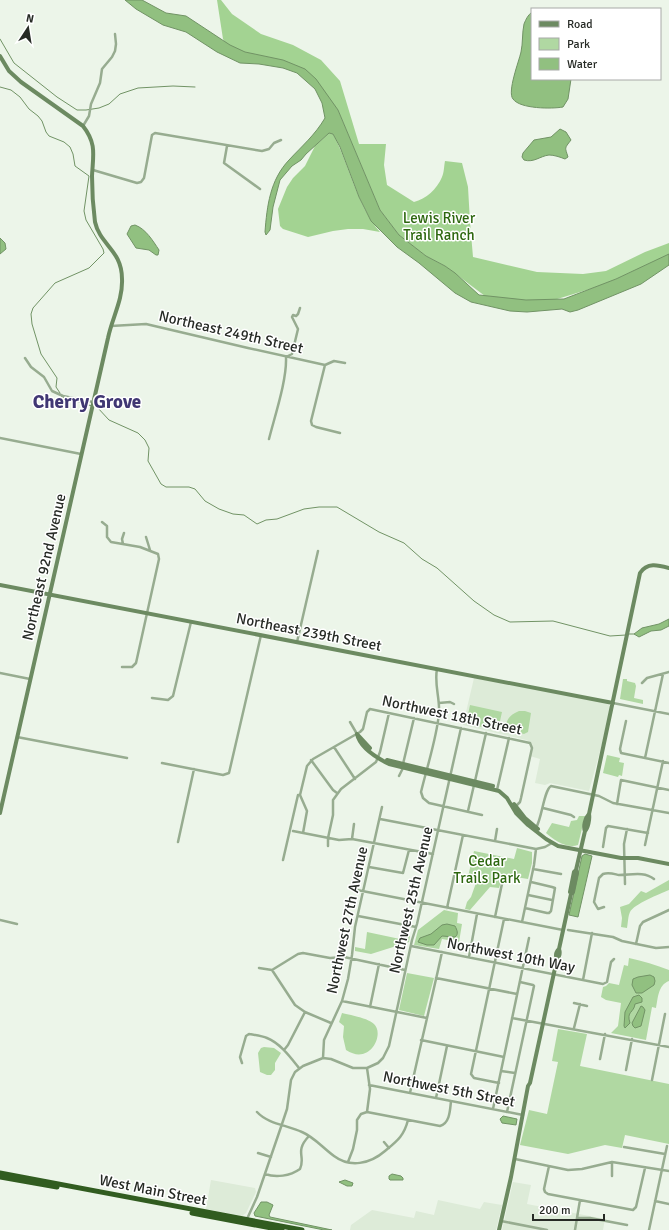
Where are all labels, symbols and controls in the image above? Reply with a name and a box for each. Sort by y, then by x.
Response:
north arrow [8,8,48,48]
legend [531,8,661,80]
text: N [25,12,35,26]
text: Road [567,17,593,32]
text: Park [567,37,590,52]
text: Water [567,57,598,72]
park label: Lewis River Trail Ranch [403,209,476,244]
street label: Northeast 249th Street [157,307,305,357]
district label: Cherry Grove [33,390,141,414]
street label: Northeast 92nd Avenue [18,492,70,642]
street label: Northeast 239th Street [235,609,383,655]
street label: Northwest 18th Street [381,691,523,739]
street label: Northwest 25th Avenue [385,825,437,975]
street label: Northwest 27th Avenue [323,845,371,995]
park label: Cedar Trails Park [454,852,521,887]
street label: Northwest 10th Way [446,934,576,976]
street label: Northwest 5th Street [381,1067,517,1111]
street label: West Main Street [98,1171,208,1209]
scale bar [533,1196,604,1222]
text: 200 m [539,1203,571,1218]

